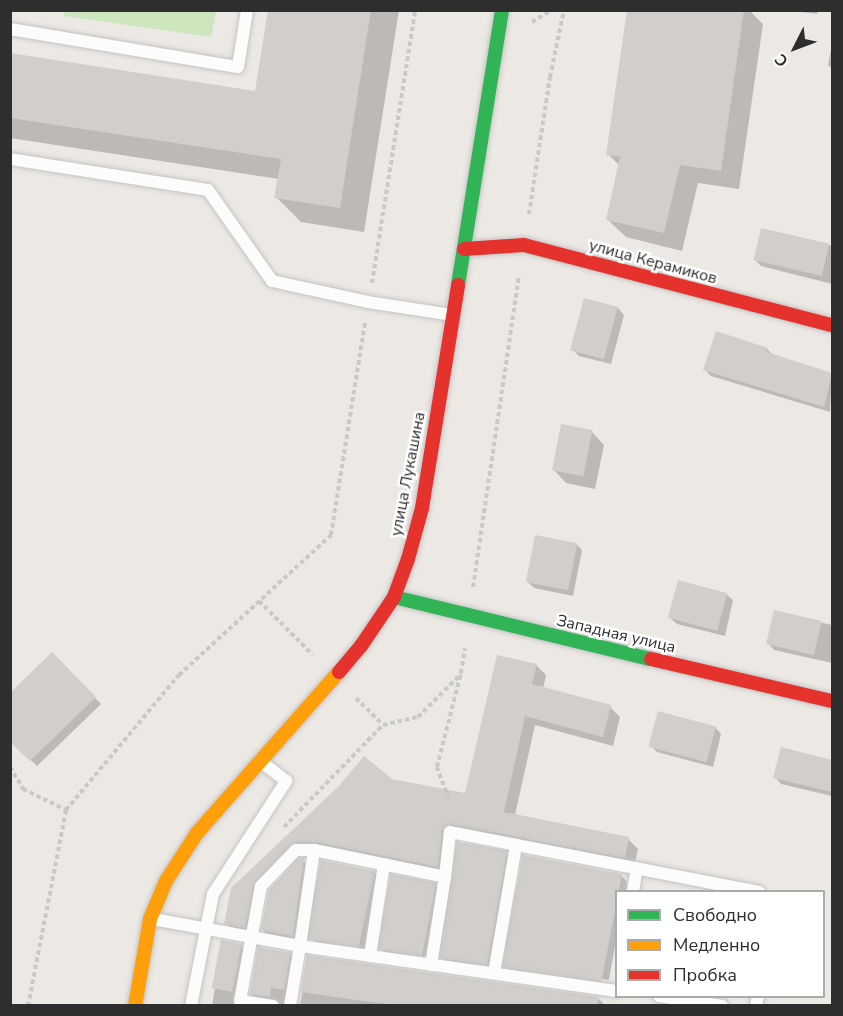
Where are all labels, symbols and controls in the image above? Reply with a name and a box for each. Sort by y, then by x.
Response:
north arrow [765,18,825,78]
text: С [770,49,793,71]
street label: улица Керамиков [587,236,719,288]
street label: улица Лукашина [387,410,429,538]
street label: Западная улица [555,611,677,657]
legend [615,890,825,998]
text: Свободно [673,903,757,927]
text: Медленно [673,933,760,957]
text: Пробка [673,963,737,987]

